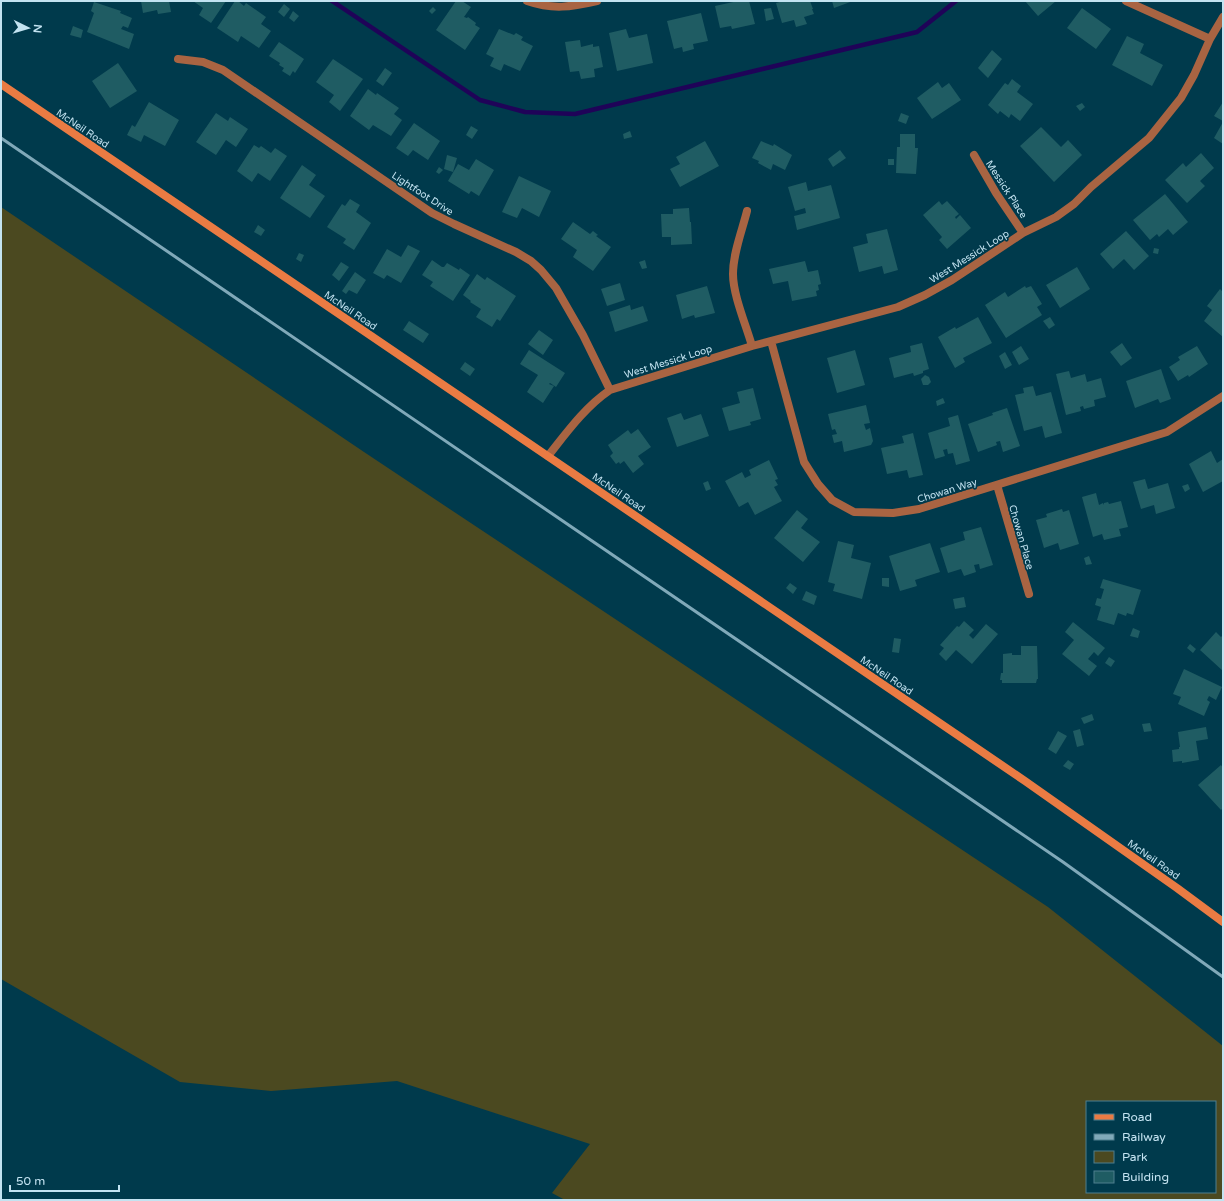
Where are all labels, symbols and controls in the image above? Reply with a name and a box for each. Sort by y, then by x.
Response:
north arrow [8,8,48,48]
text: N [31,24,44,34]
street label: McNeil Road [54,107,111,151]
street label: Messick Place [983,158,1029,221]
street label: Lightfoot Drive [389,169,456,218]
street label: West Messick Loop [928,228,1011,286]
street label: McNeil Road [322,289,379,333]
street label: West Messick Loop [623,343,714,381]
street label: McNeil Road [590,471,647,515]
street label: Chowan Way [916,476,979,506]
street label: Chowan Place [1006,503,1036,571]
street label: McNeil Road [858,654,915,698]
street label: McNeil Road [1125,837,1182,882]
legend [1086,1101,1216,1193]
text: Road [1122,1110,1152,1124]
text: Railway [1122,1130,1166,1144]
text: Park [1122,1150,1148,1164]
scale bar [10,1167,119,1193]
text: Building [1122,1170,1169,1184]
text: 50 m [16,1174,45,1188]

